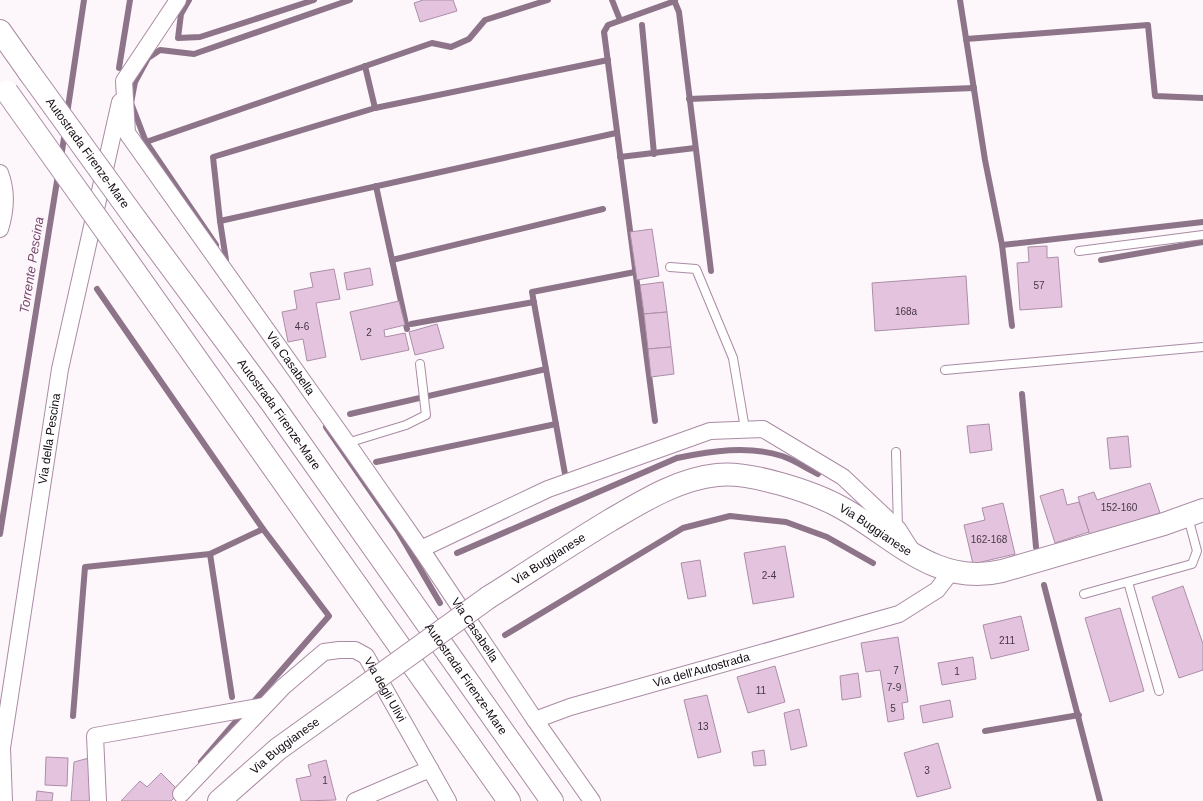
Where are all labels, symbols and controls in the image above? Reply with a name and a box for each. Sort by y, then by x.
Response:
street label: Autostrada Firenze-Mare [43,95,133,211]
water label: Torrente Pescina [16,216,47,315]
house number: 57 [1033,280,1045,291]
house number: 168a [895,306,918,317]
house number: 4-6 [295,321,310,332]
house number: 2 [366,327,372,338]
street label: Via Casabella [263,329,318,398]
street label: Autostrada Firenze-Mare [235,356,324,473]
street label: Via della Pescina [35,392,63,485]
street label: Via Buggianese [837,501,915,559]
house number: 152-160 [1101,502,1138,513]
street label: Via Buggianese [510,530,588,587]
house number: 162-168 [971,534,1008,545]
house number: 2-4 [762,570,777,581]
street label: Via Casabella [449,595,501,665]
street label: Autostrada Firenze-Mare [422,621,510,738]
house number: 211 [999,635,1015,646]
street label: Via dell'Autostrada [652,649,752,690]
street label: Via degli Ulivi [361,655,409,724]
house number: 7 [893,665,899,676]
house number: 1 [954,666,960,677]
house number: 7-9 [887,682,902,693]
house number: 11 [756,685,767,696]
house number: 5 [890,703,896,714]
street label: Via Buggianese [247,714,322,777]
house number: 13 [697,721,709,732]
house number: 3 [924,765,930,776]
house number: 1 [322,775,328,786]

